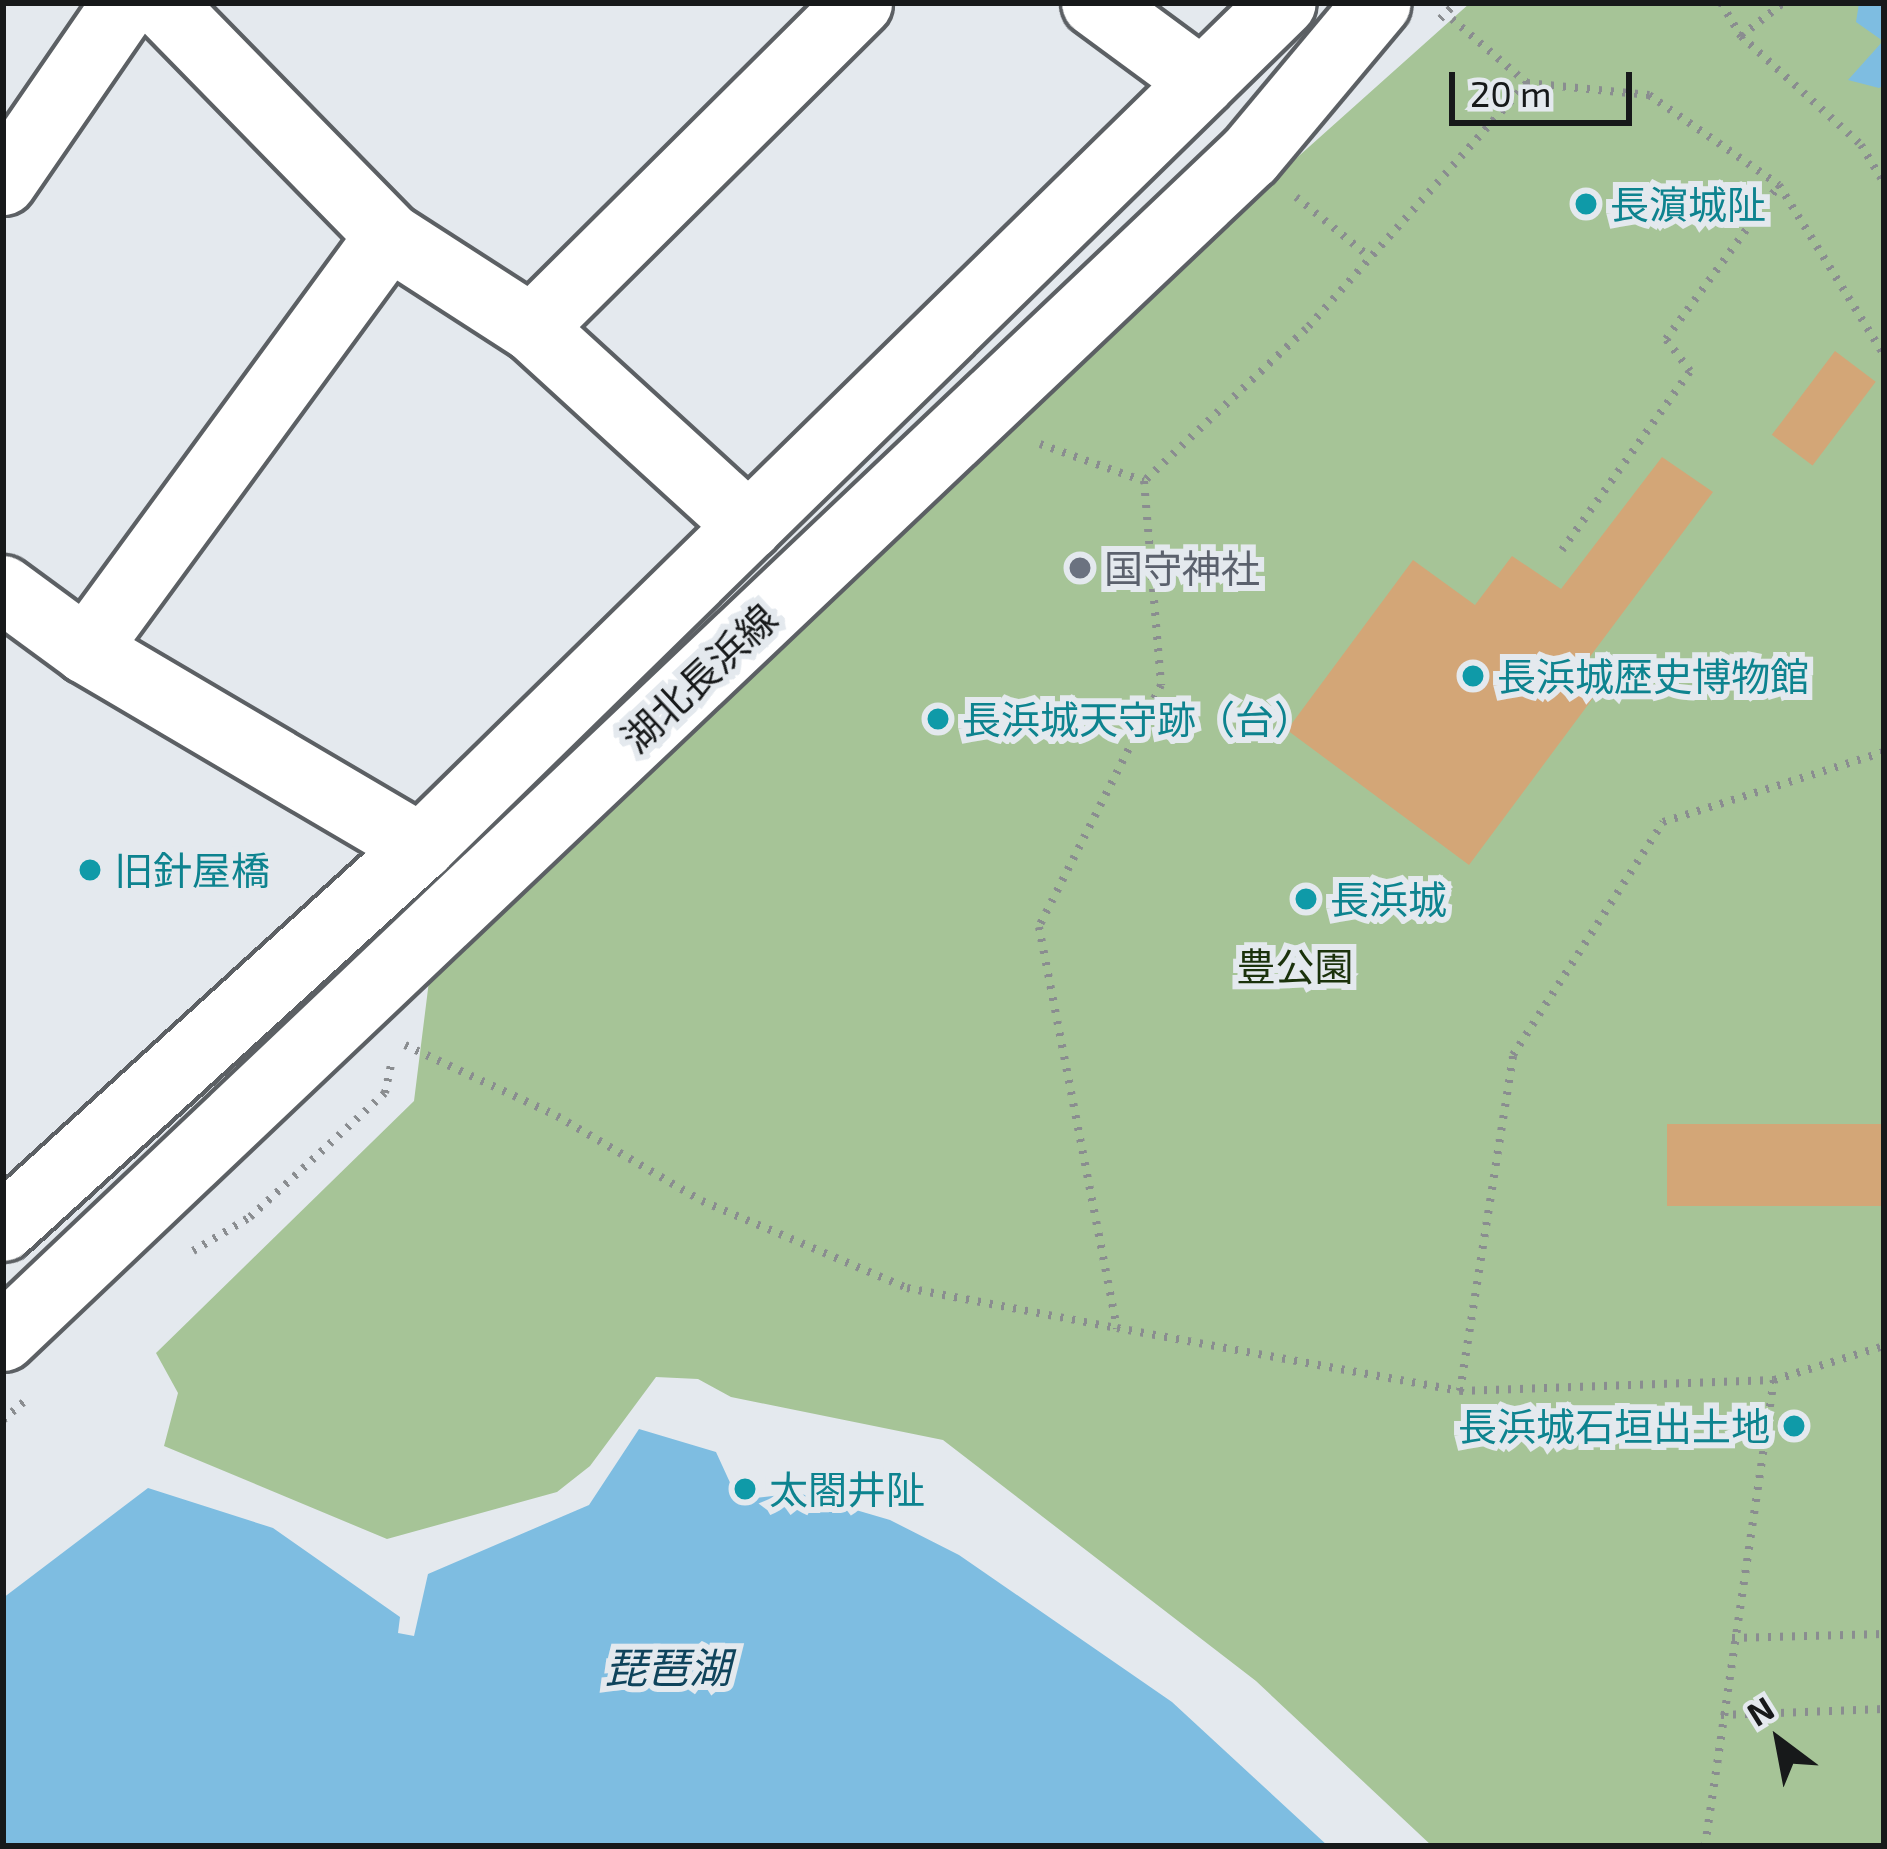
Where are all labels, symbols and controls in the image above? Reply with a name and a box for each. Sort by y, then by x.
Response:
scale bar [1455,48,1638,122]
text: 20 m [1470,71,1552,114]
place label: 長濵城阯 [1610,181,1766,227]
marker: 長濵城阯 [1573,191,1599,217]
place label: 国守神社 [1104,545,1260,591]
marker: 国守神社 [1067,555,1093,581]
street label: 湖北長浜線 [612,594,786,762]
place label: 長浜城歴史博物館 [1497,653,1809,699]
marker: 長浜城歴史博物館 [1460,663,1486,689]
place label: 長浜城天守跡（台） [962,696,1313,742]
marker: 長浜城天守跡（台） [925,706,951,732]
place label: 旧針屋橋 [114,847,270,893]
marker: 旧針屋橋 [77,857,103,883]
place label: 長浜城 [1330,876,1447,922]
marker: 長浜城 [1293,886,1319,912]
park label: 豊公園 [1237,943,1353,989]
place label: 長浜城石垣出土地 [1458,1403,1770,1449]
marker: 長浜城石垣出土地 [1781,1413,1807,1439]
place label: 太閤井阯 [769,1466,925,1512]
marker: 太閤井阯 [732,1476,758,1502]
water label: 琵琶湖 [605,1641,731,1691]
north arrow [1719,1681,1839,1801]
text: N [1739,1687,1781,1734]

